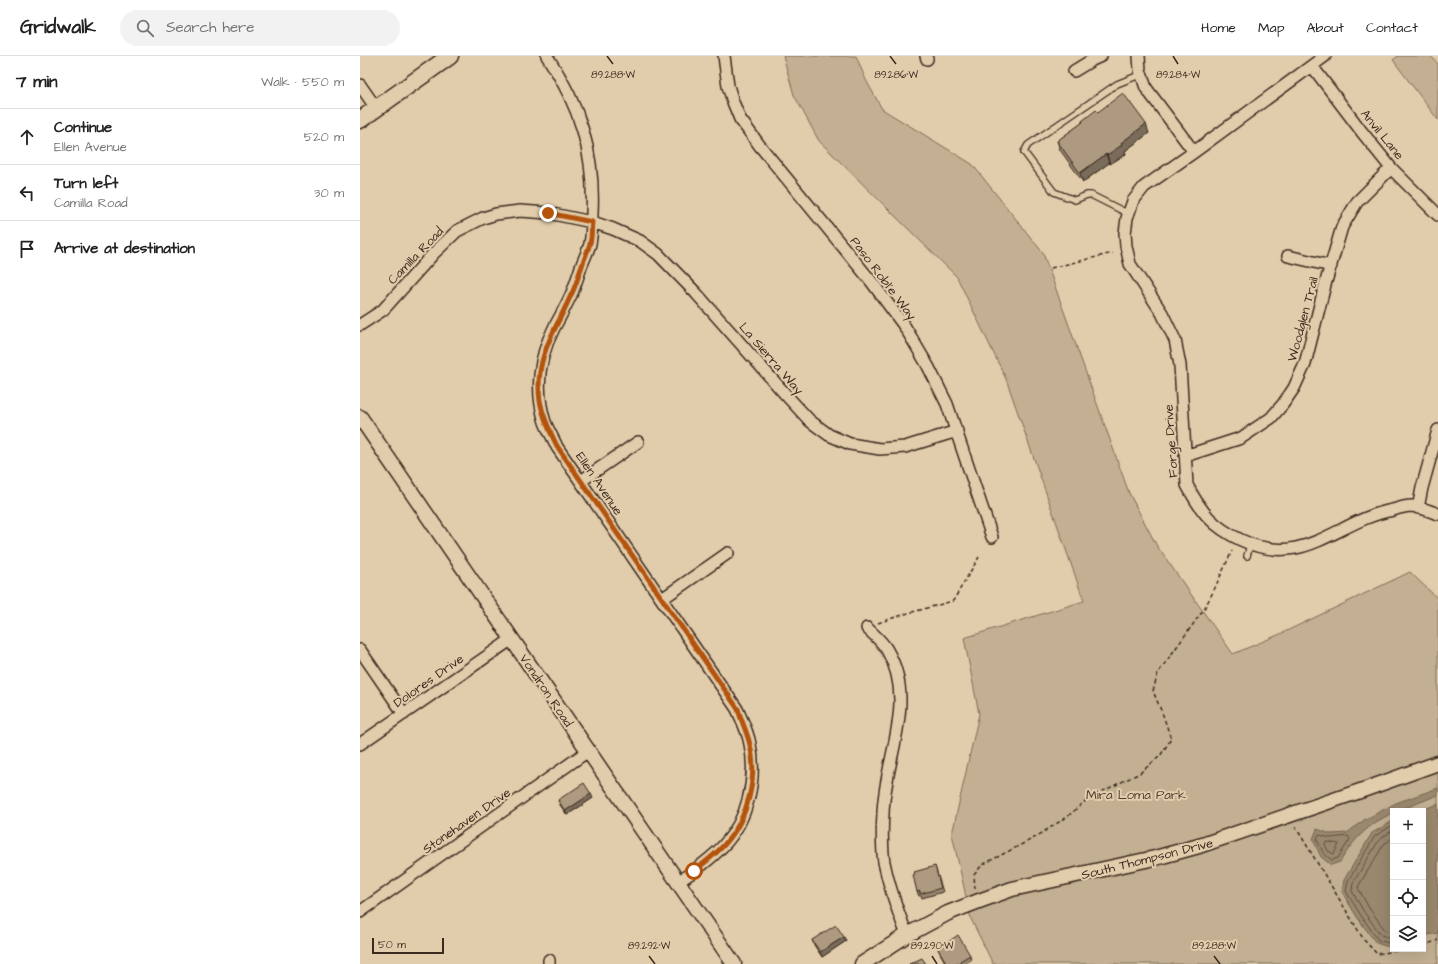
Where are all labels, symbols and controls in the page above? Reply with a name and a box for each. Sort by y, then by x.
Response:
search box [120,10,400,46]
text: Gridwalk [20,14,96,41]
icon: search [134,17,156,39]
text: Search here [166,17,254,38]
text: Home [1201,18,1236,38]
text: Map [1258,18,1284,38]
text: About [1306,18,1344,38]
text: Contact [1366,18,1418,38]
text: 89.288°W [591,68,636,82]
text: 89.286°W [874,68,918,82]
text: 89.284°W [1156,68,1201,82]
text: 7 min [16,70,58,94]
text: Walk · 550 m [261,73,344,91]
street label: Anvil Lane [1356,106,1408,164]
text: Continue [54,117,112,138]
icon: ahead [16,126,38,148]
text: 520 m [304,128,344,146]
text: Ellen Avenue [54,138,127,156]
text: Turn left [54,173,118,194]
icon: left [16,182,38,204]
text: 30 m [314,184,344,202]
text: Camilla Road [54,194,128,212]
route end [539,204,557,222]
street label: Camilla Road [384,223,448,288]
street label: Paso Robl'e Way [845,233,921,325]
icon: arrive [16,238,38,260]
text: Arrive at destination [54,238,195,259]
street label: Woodglen Trail [1283,275,1324,364]
street label: La Sierra Way [734,319,808,399]
street label: Forge Drive [1159,403,1184,478]
street label: Ellen Avenue [571,448,627,519]
street label: Dolores Drive [390,650,467,712]
street label: Vondron Road [515,650,577,731]
street label: Stonehaven Drive [419,784,514,858]
park label: Mira Loma Park [1086,786,1186,804]
map controls [1390,808,1426,952]
button: + [1390,808,1426,844]
street label: South Thompson Drive [1079,834,1215,884]
button: − [1390,844,1426,880]
route start [685,862,703,880]
button: locate [1390,880,1426,916]
button: layers [1390,916,1426,952]
scale bar [372,936,444,955]
text: 50 m [378,937,406,952]
text: 89.292°W [628,939,671,953]
text: 89.290°W [911,939,954,953]
text: 89.288°W [1192,939,1237,953]

